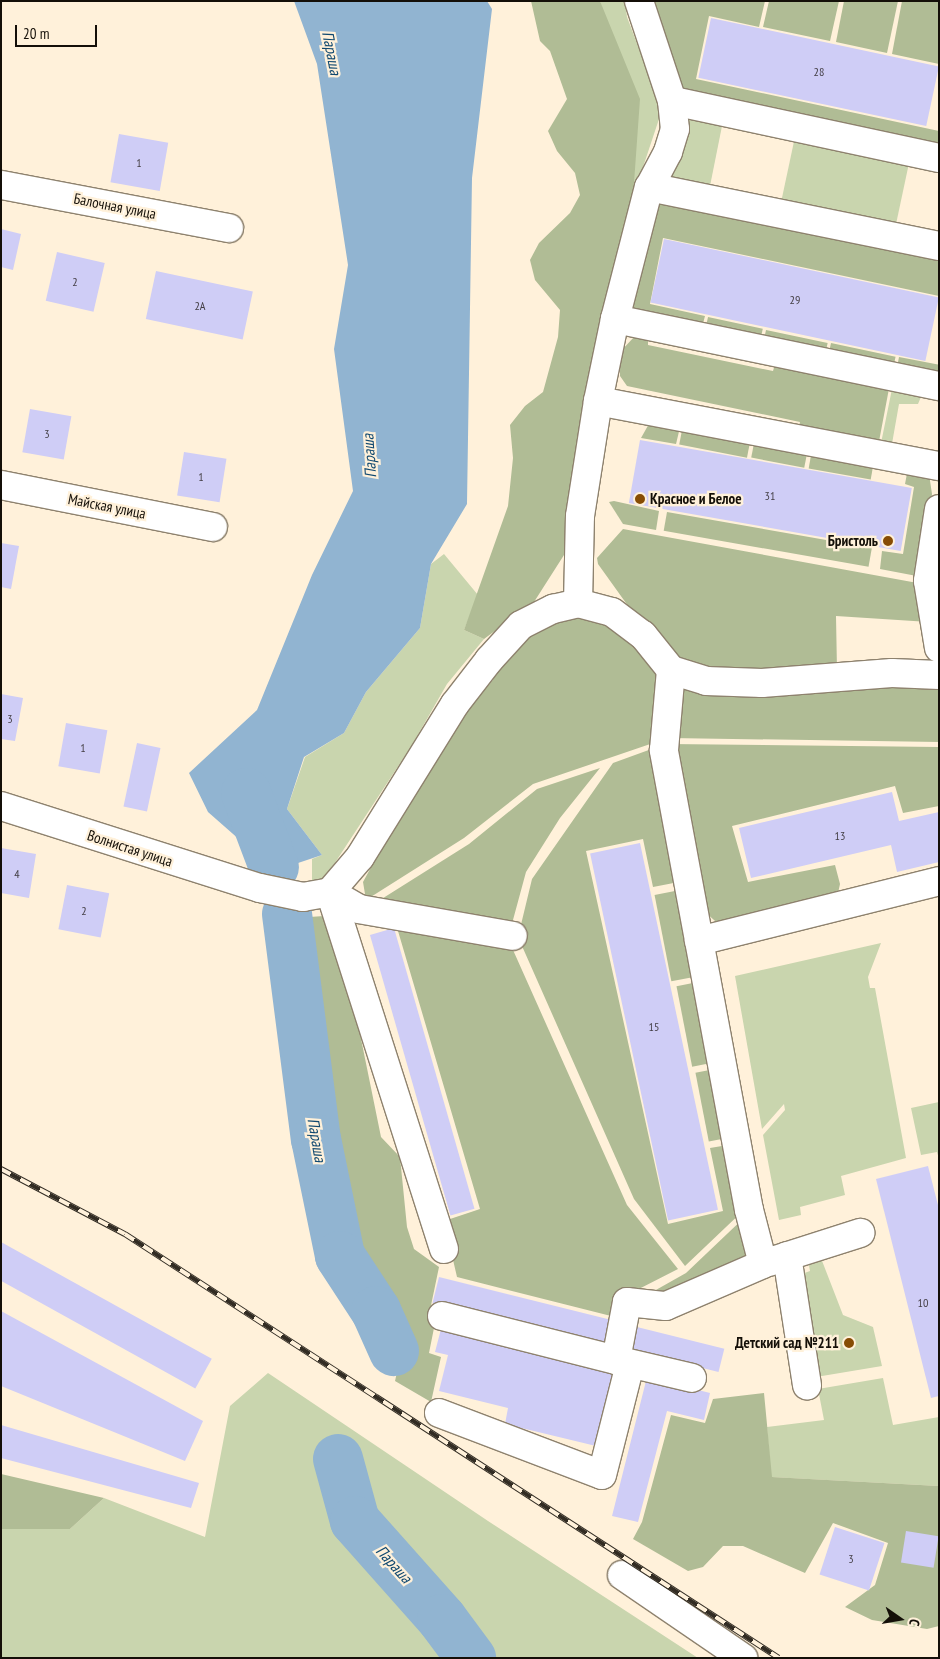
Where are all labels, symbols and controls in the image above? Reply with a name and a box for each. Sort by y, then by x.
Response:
scale bar [18,15,100,47]
text: 20 m [23,24,49,43]
water label: Параша [318,30,346,76]
house number: 28 [814,65,824,79]
house number: 1 [136,156,142,170]
street label: Балочная улица [72,189,158,223]
house number: 2 [72,275,78,289]
house number: 29 [790,293,800,307]
house number: 2А [194,299,206,313]
house number: 3 [44,427,50,441]
water label: Параша [358,433,380,479]
house number: 1 [198,470,204,484]
house number: 31 [765,489,775,503]
street label: Майская улица [66,490,148,522]
place label: Красное и Белое [650,490,742,508]
marker: Красное и Белое [634,493,646,505]
place label: Бристоль [828,532,878,550]
marker: Бристоль [882,535,894,547]
house number: 3 [7,712,13,726]
house number: 1 [80,741,86,755]
street label: Волнистая улица [85,826,175,870]
house number: 13 [835,829,845,843]
house number: 4 [14,867,20,881]
house number: 2 [81,904,87,918]
house number: 15 [649,1020,659,1034]
water label: Параша [304,1117,330,1163]
house number: 10 [918,1296,928,1310]
place label: Детский сад №211 [735,1334,839,1352]
marker: Детский сад №211 [843,1337,855,1349]
water label: Параша [372,1541,416,1587]
house number: 3 [848,1552,854,1566]
north arrow [875,1594,925,1644]
text: С [905,1617,924,1628]

